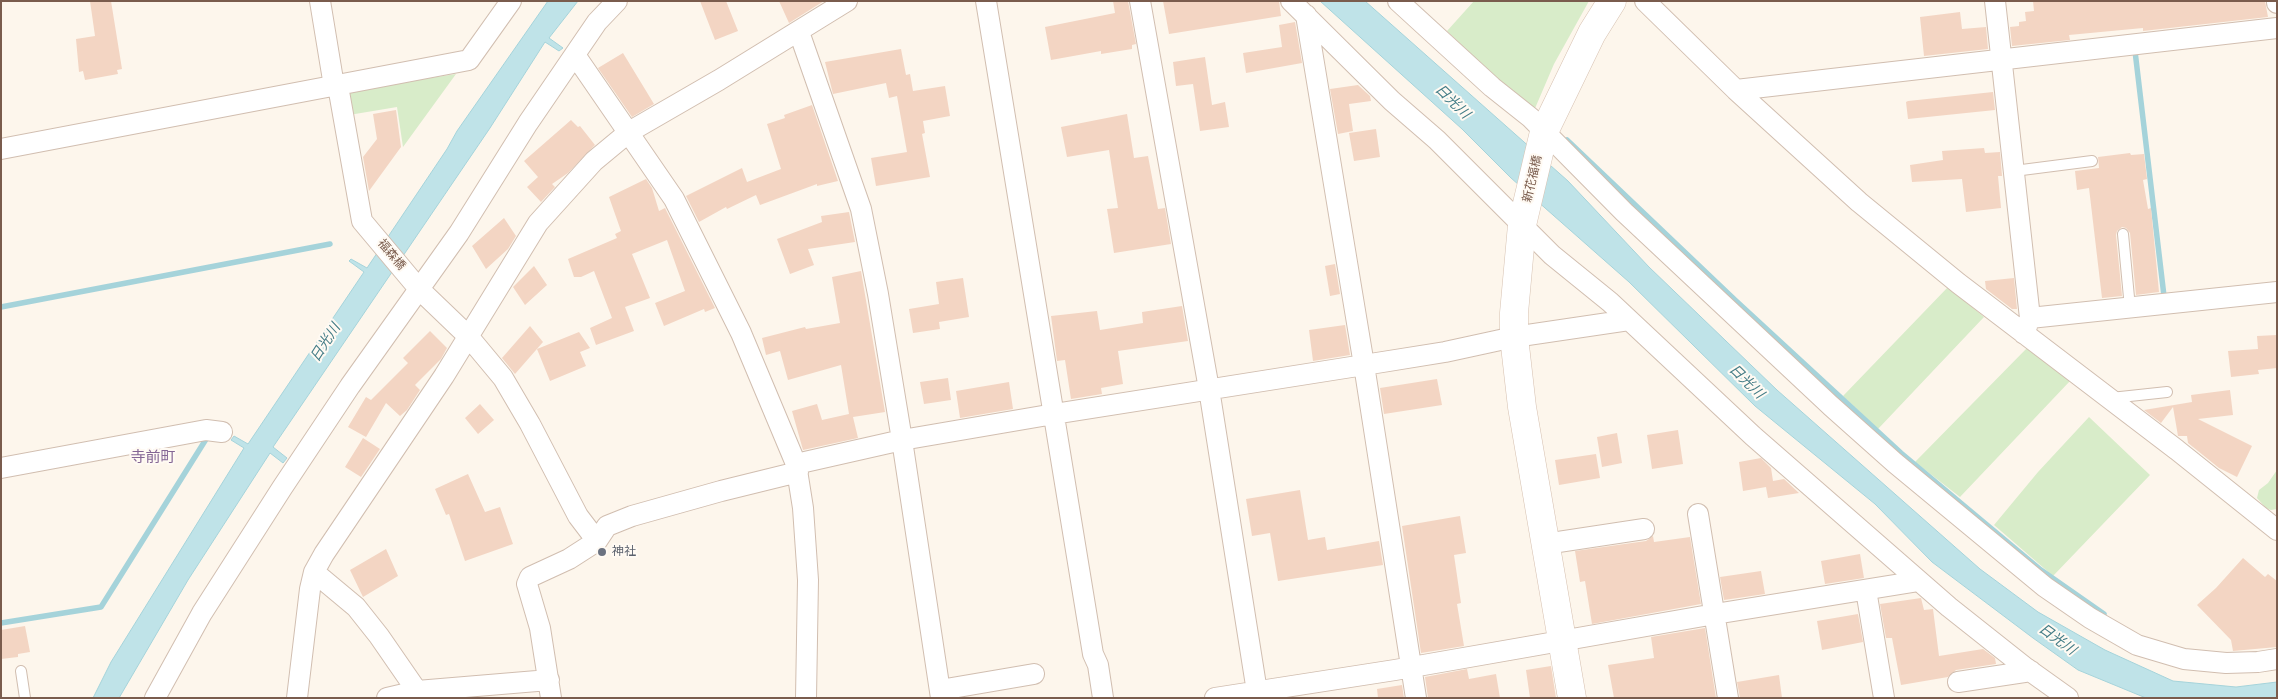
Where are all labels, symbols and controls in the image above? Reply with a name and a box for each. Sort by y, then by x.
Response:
water label: 日光川 [1431,81,1473,123]
street label: 新花福橋 [1521,154,1545,204]
street label: 福森橋 [374,237,408,273]
water label: 日光川 [308,321,344,365]
water label: 日光川 [1725,361,1767,403]
district label: 寺前町 [131,449,175,467]
place label: 神社 [612,545,636,559]
marker: 神社 [596,546,608,558]
water label: 日光川 [2035,621,2079,659]

